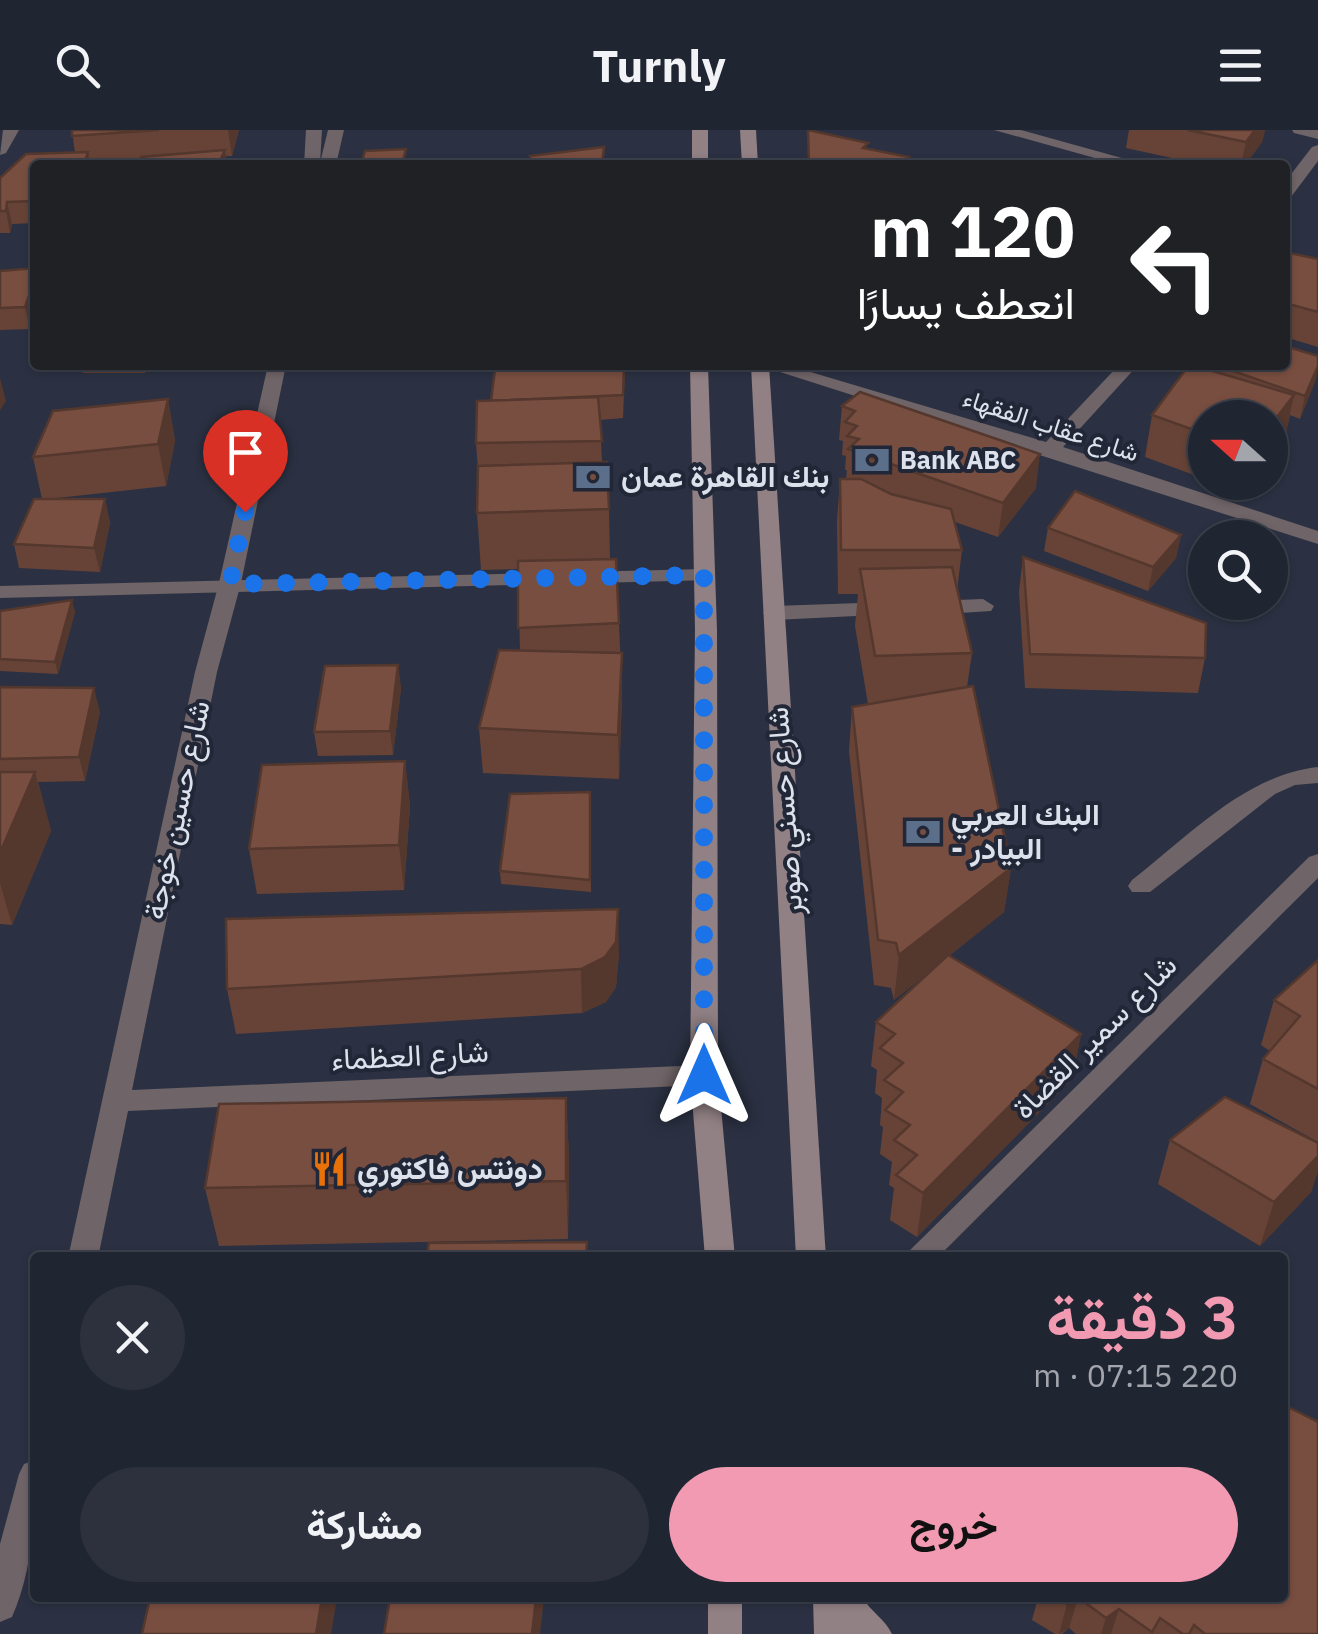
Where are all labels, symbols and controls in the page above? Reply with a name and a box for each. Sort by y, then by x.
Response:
text: Turnly [592,36,726,94]
icon: search [50,38,105,93]
icon: menu [1213,38,1268,93]
text: 120 m [870,185,1075,276]
icon: left [1110,200,1240,330]
text: انعطف يسارًا [857,273,1075,331]
street label: شارع عقاب الفقهاء [959,381,1143,469]
north arrow [1188,400,1288,500]
map controls [1188,400,1288,620]
pin [203,410,288,513]
icon: arrive [218,425,273,480]
bank icon: Bank ABC [853,441,891,479]
place label: Bank ABC [900,443,1016,476]
place label: بنك القاهرة عمان [621,456,830,495]
bank icon: بنك القاهرة عمان [574,458,612,496]
button: search [1188,520,1288,620]
street label: شارع حسين خوجة [133,697,220,923]
street label: شارع حسني صوبر [757,705,816,917]
place label: البنك العربي - البيادر [951,794,1100,867]
bank icon: البنك العربي - البيادر [904,813,942,851]
street label: شارع سمير القضاة [1003,945,1186,1128]
position arrow [652,1023,756,1127]
street label: شارع العظماء [330,1031,490,1080]
place label: دونتس فاكتوري [357,1148,543,1194]
restaurant icon: دونتس فاكتوري [310,1150,348,1188]
text: 3 دقيقة [1046,1277,1238,1356]
button: close [80,1285,185,1390]
text: 220 m · 07:15 [1033,1354,1238,1396]
button: مشاركة [80,1467,649,1582]
button: خروج [669,1467,1238,1582]

